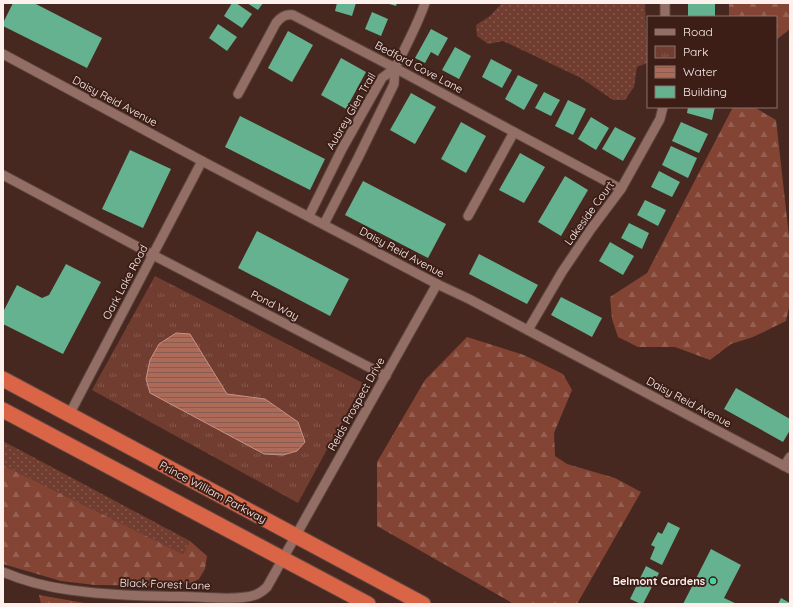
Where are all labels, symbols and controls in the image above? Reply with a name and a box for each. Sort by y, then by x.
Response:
legend [647,16,777,108]
text: Road [683,24,713,39]
street label: Bedford Cove Lane [373,38,465,96]
text: Park [683,44,708,59]
text: Water [683,64,718,79]
street label: Aubrey Glen Trail [323,70,379,152]
street label: Daisy Reid Avenue [70,73,160,129]
text: Building [683,84,727,99]
street label: Lakeside Court [561,178,617,248]
street label: Daisy Reid Avenue [357,224,447,280]
street label: Oark Lake Road [99,242,151,322]
street label: Pond Way [248,287,302,323]
street label: Reids Prospect Drive [324,355,388,453]
street label: Daisy Reid Avenue [644,374,734,430]
street label: Prince William Parkway [157,458,269,526]
place label: Belmont Gardens [613,574,705,588]
street label: Black Forest Lane [119,575,211,593]
marker: Belmont Gardens [708,576,718,586]

